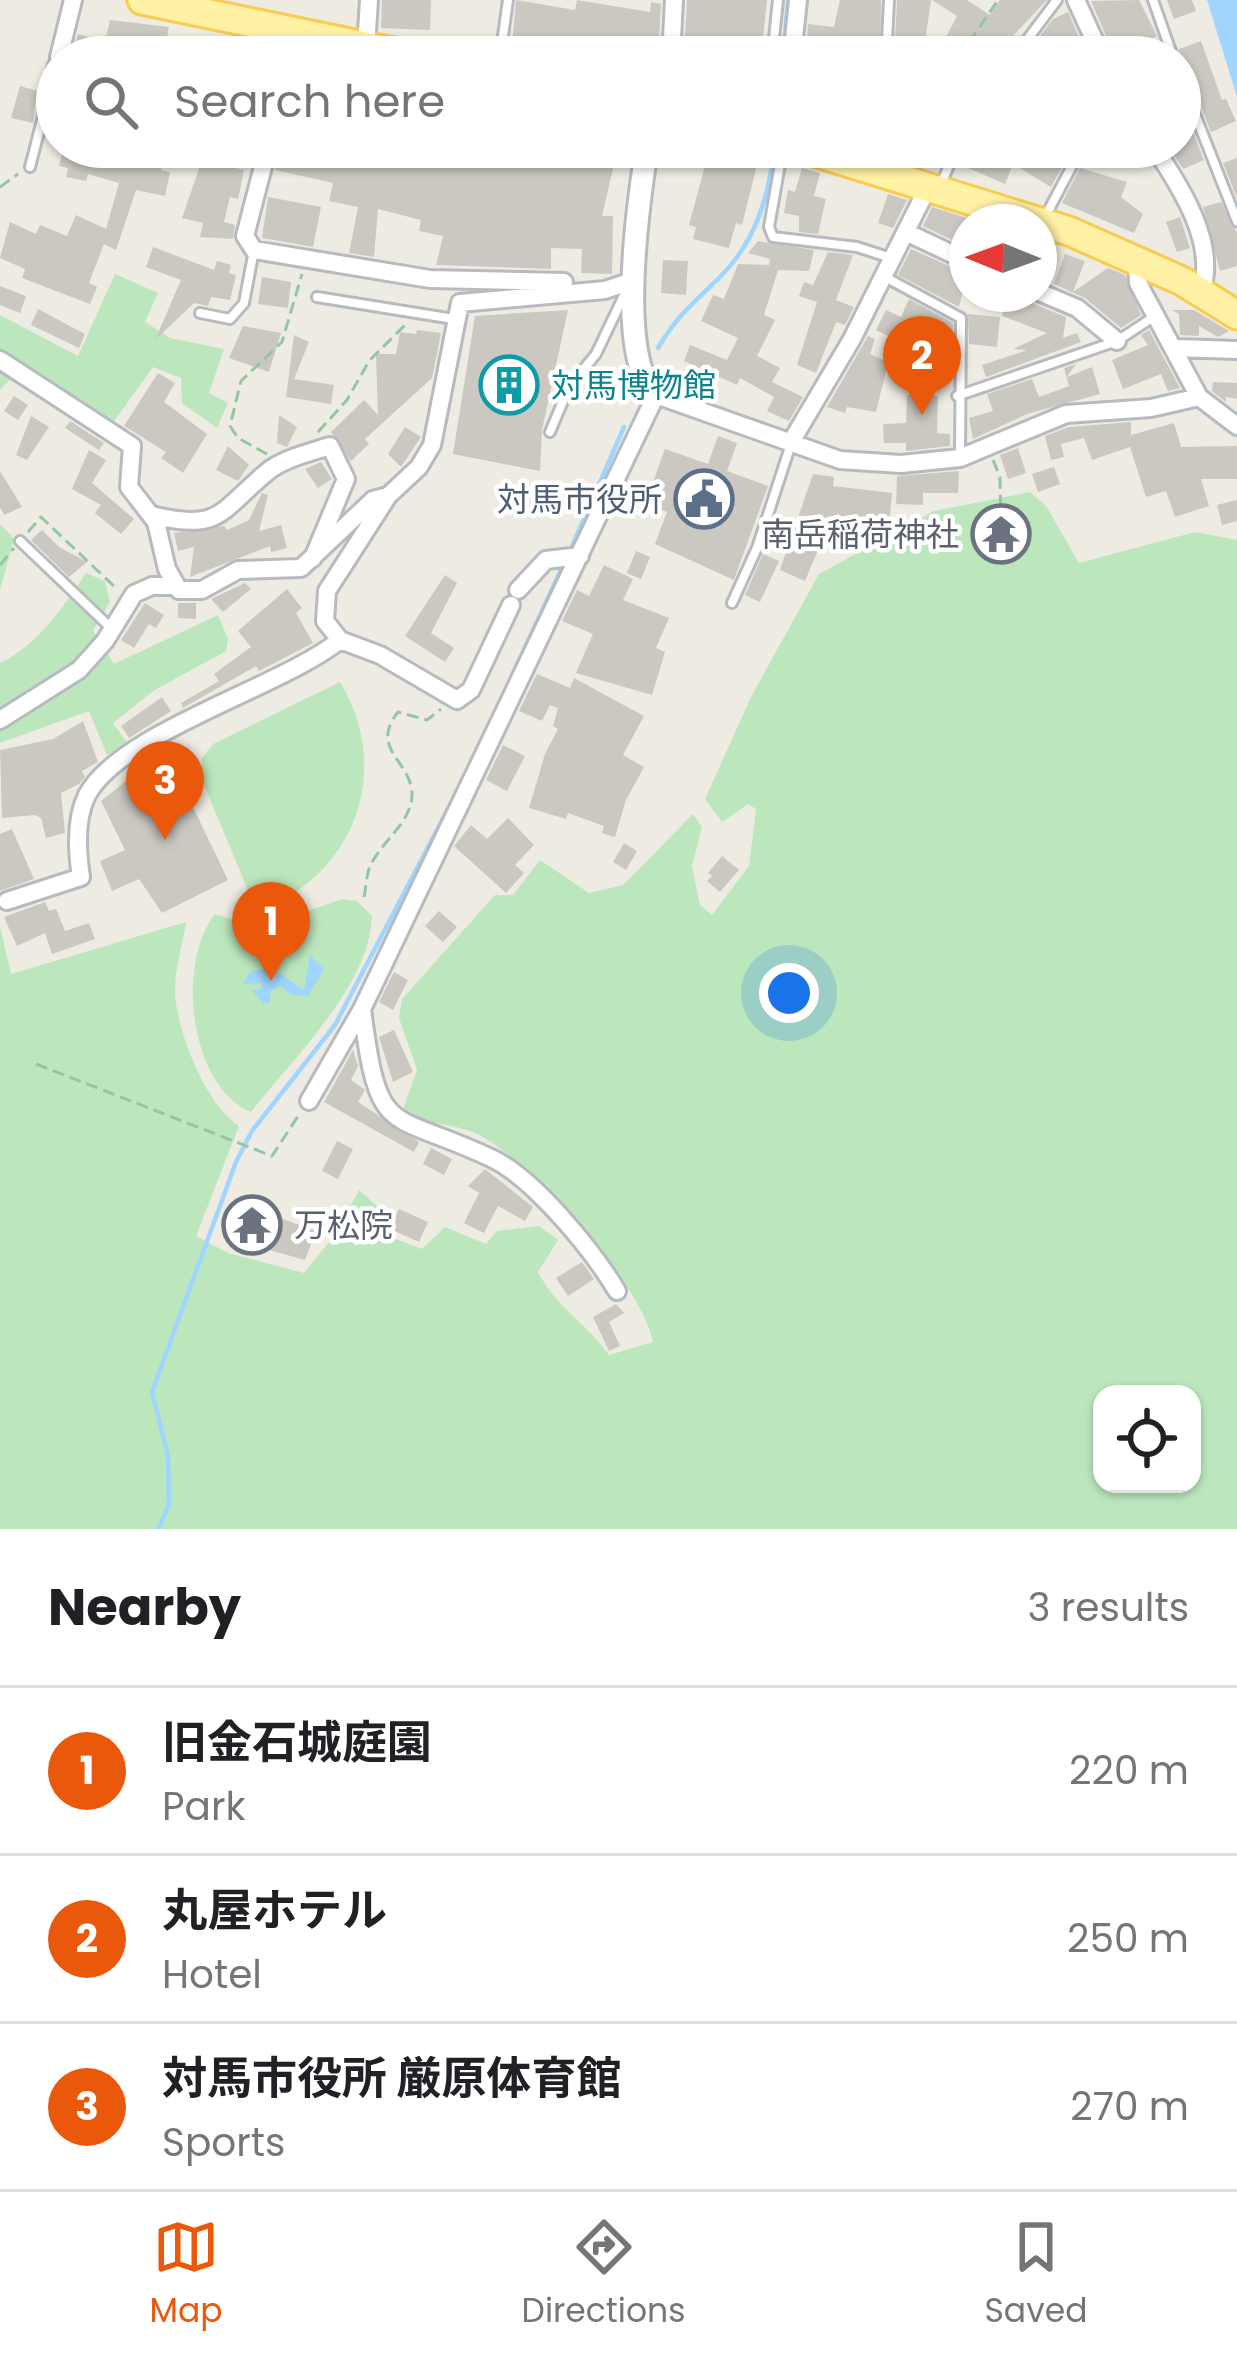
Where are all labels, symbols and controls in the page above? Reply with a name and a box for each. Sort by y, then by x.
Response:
search box [36,36,1201,168]
icon: search [78,69,144,135]
text: Search here [174,70,445,133]
north arrow [949,204,1057,312]
pin: 2 [883,316,961,415]
building icon: 対馬博物館 [478,354,540,416]
place label: 対馬博物館 [551,362,716,409]
public building icon: 対馬市役所 [673,468,735,530]
place label: 対馬市役所 [497,476,662,523]
temple icon: 南岳稲荷神社 [970,503,1032,565]
place label: 南岳稲荷神社 [761,511,959,558]
pin: 3 [126,741,204,840]
pin: 1 [232,882,310,981]
your location [759,963,819,1023]
temple icon: 万松院 [221,1194,283,1256]
place label: 万松院 [294,1202,393,1249]
map controls [1093,1385,1201,1493]
button: locate [1093,1385,1201,1493]
text: Nearby [48,1571,241,1643]
text: 3 results [1027,1580,1189,1635]
text: 旧金石城庭園 [162,1711,432,1774]
text: 1 [80,1743,94,1798]
text: 220 m [1069,1743,1189,1798]
text: Park [162,1779,246,1834]
text: 丸屋ホテル [162,1879,387,1942]
text: 2 [76,1911,98,1966]
text: 250 m [1067,1911,1189,1966]
text: Hotel [162,1947,262,2002]
text: 対馬市役所 厳原体育館 [162,2047,622,2110]
text: 3 [75,2079,99,2134]
text: 270 m [1070,2079,1189,2134]
text: Sports [162,2115,285,2170]
tab: Map [150,2214,223,2336]
tab: Directions [522,2214,685,2336]
tab: Saved [985,2214,1087,2336]

